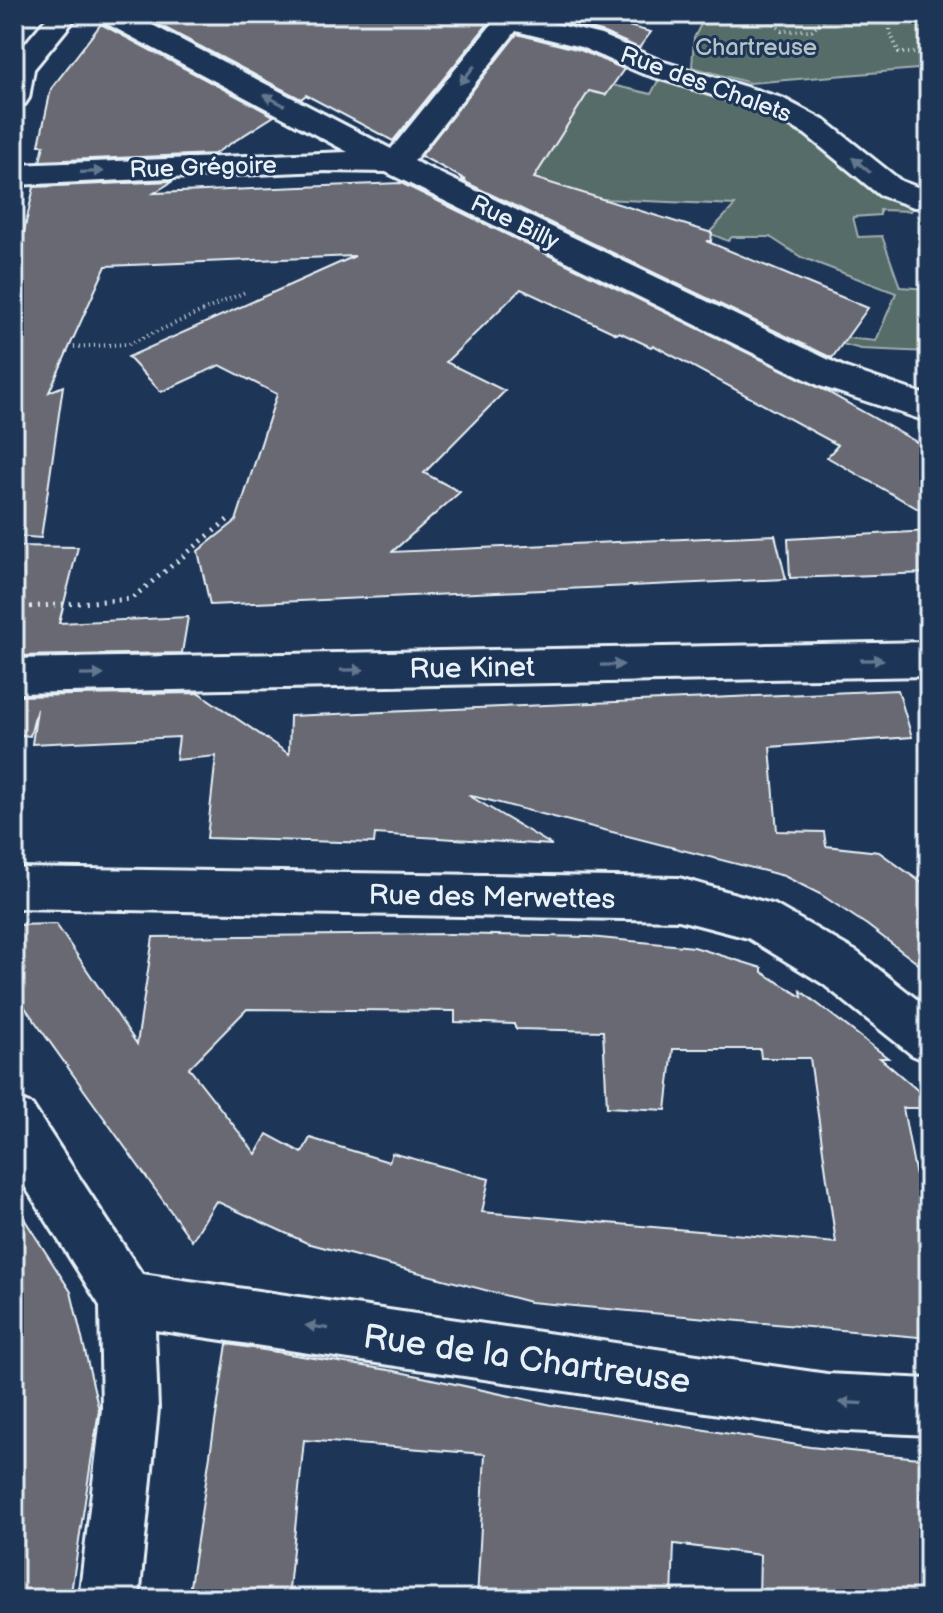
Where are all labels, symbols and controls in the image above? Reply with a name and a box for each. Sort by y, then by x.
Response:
park label: Chartreuse [695,33,817,62]
street label: Rue des Chalets [616,40,795,129]
one-way arrow [459,65,476,85]
one-way arrow [263,93,285,107]
street label: Rue Grégoire [129,150,277,185]
one-way arrow [851,157,871,174]
one-way arrow [80,165,105,178]
street label: Rue Billy [466,189,564,256]
street label: Rue Kinet [409,651,535,686]
one-way arrow [860,653,885,666]
one-way arrow [600,658,625,671]
one-way arrow [340,663,365,676]
one-way arrow [80,668,105,681]
street label: Rue des Merwettes [368,879,616,916]
street label: Rue de la Chartreuse [361,1316,693,1403]
one-way arrow [304,1320,329,1333]
one-way arrow [838,1397,863,1410]

